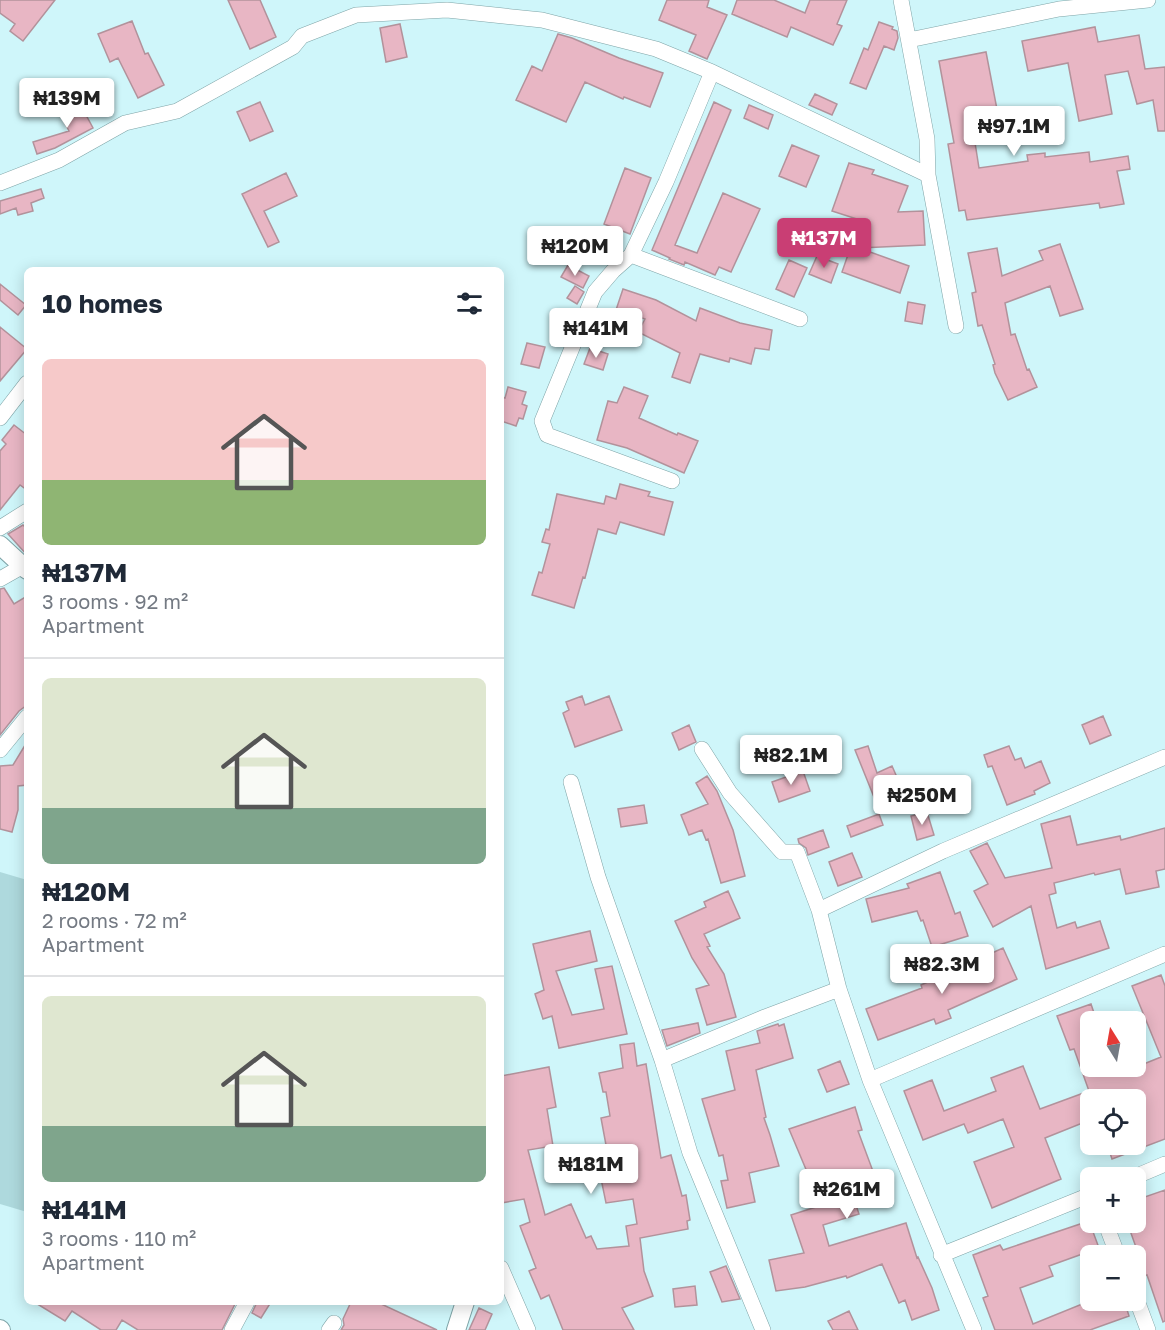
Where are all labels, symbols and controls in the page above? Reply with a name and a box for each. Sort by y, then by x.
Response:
pin: ₦139M [25,78,109,129]
text: ₦139M [33,85,101,109]
pin: ₦97.1M [965,106,1063,157]
text: ₦97.1M [978,113,1050,137]
pin: ₦137M [782,218,866,269]
text: ₦137M [791,225,857,249]
pin: ₦120M [533,226,617,277]
text: ₦120M [541,233,609,257]
icon: filters [453,287,486,320]
text: 10 homes [42,288,163,319]
pin: ₦141M [554,308,638,359]
text: ₦141M [563,315,629,339]
icon: home [210,398,318,506]
text: ₦137M [42,557,127,588]
text: 3 rooms · 92 m² [42,589,188,613]
text: Apartment [42,613,145,637]
icon: home [210,717,318,825]
pin: ₦82.1M [742,735,840,786]
text: ₦82.1M [754,742,828,766]
pin: ₦250M [880,775,964,826]
text: ₦250M [887,782,957,806]
text: ₦120M [42,876,130,907]
text: 2 rooms · 72 m² [42,908,187,932]
text: Apartment [42,932,145,956]
pin: ₦82.3M [893,944,991,995]
text: ₦82.3M [904,951,980,975]
north arrow [1080,1011,1146,1077]
map controls [1080,1011,1146,1311]
icon: home [210,1035,318,1143]
button: locate [1080,1089,1146,1155]
pin: ₦181M [549,1144,633,1195]
text: ₦181M [558,1151,624,1175]
button: + [1080,1167,1146,1233]
pin: ₦261M [805,1169,889,1220]
text: ₦261M [813,1176,881,1200]
text: ₦141M [42,1194,127,1225]
text: 3 rooms · 110 m² [42,1226,196,1250]
button: − [1080,1245,1146,1311]
text: Apartment [42,1250,145,1274]

